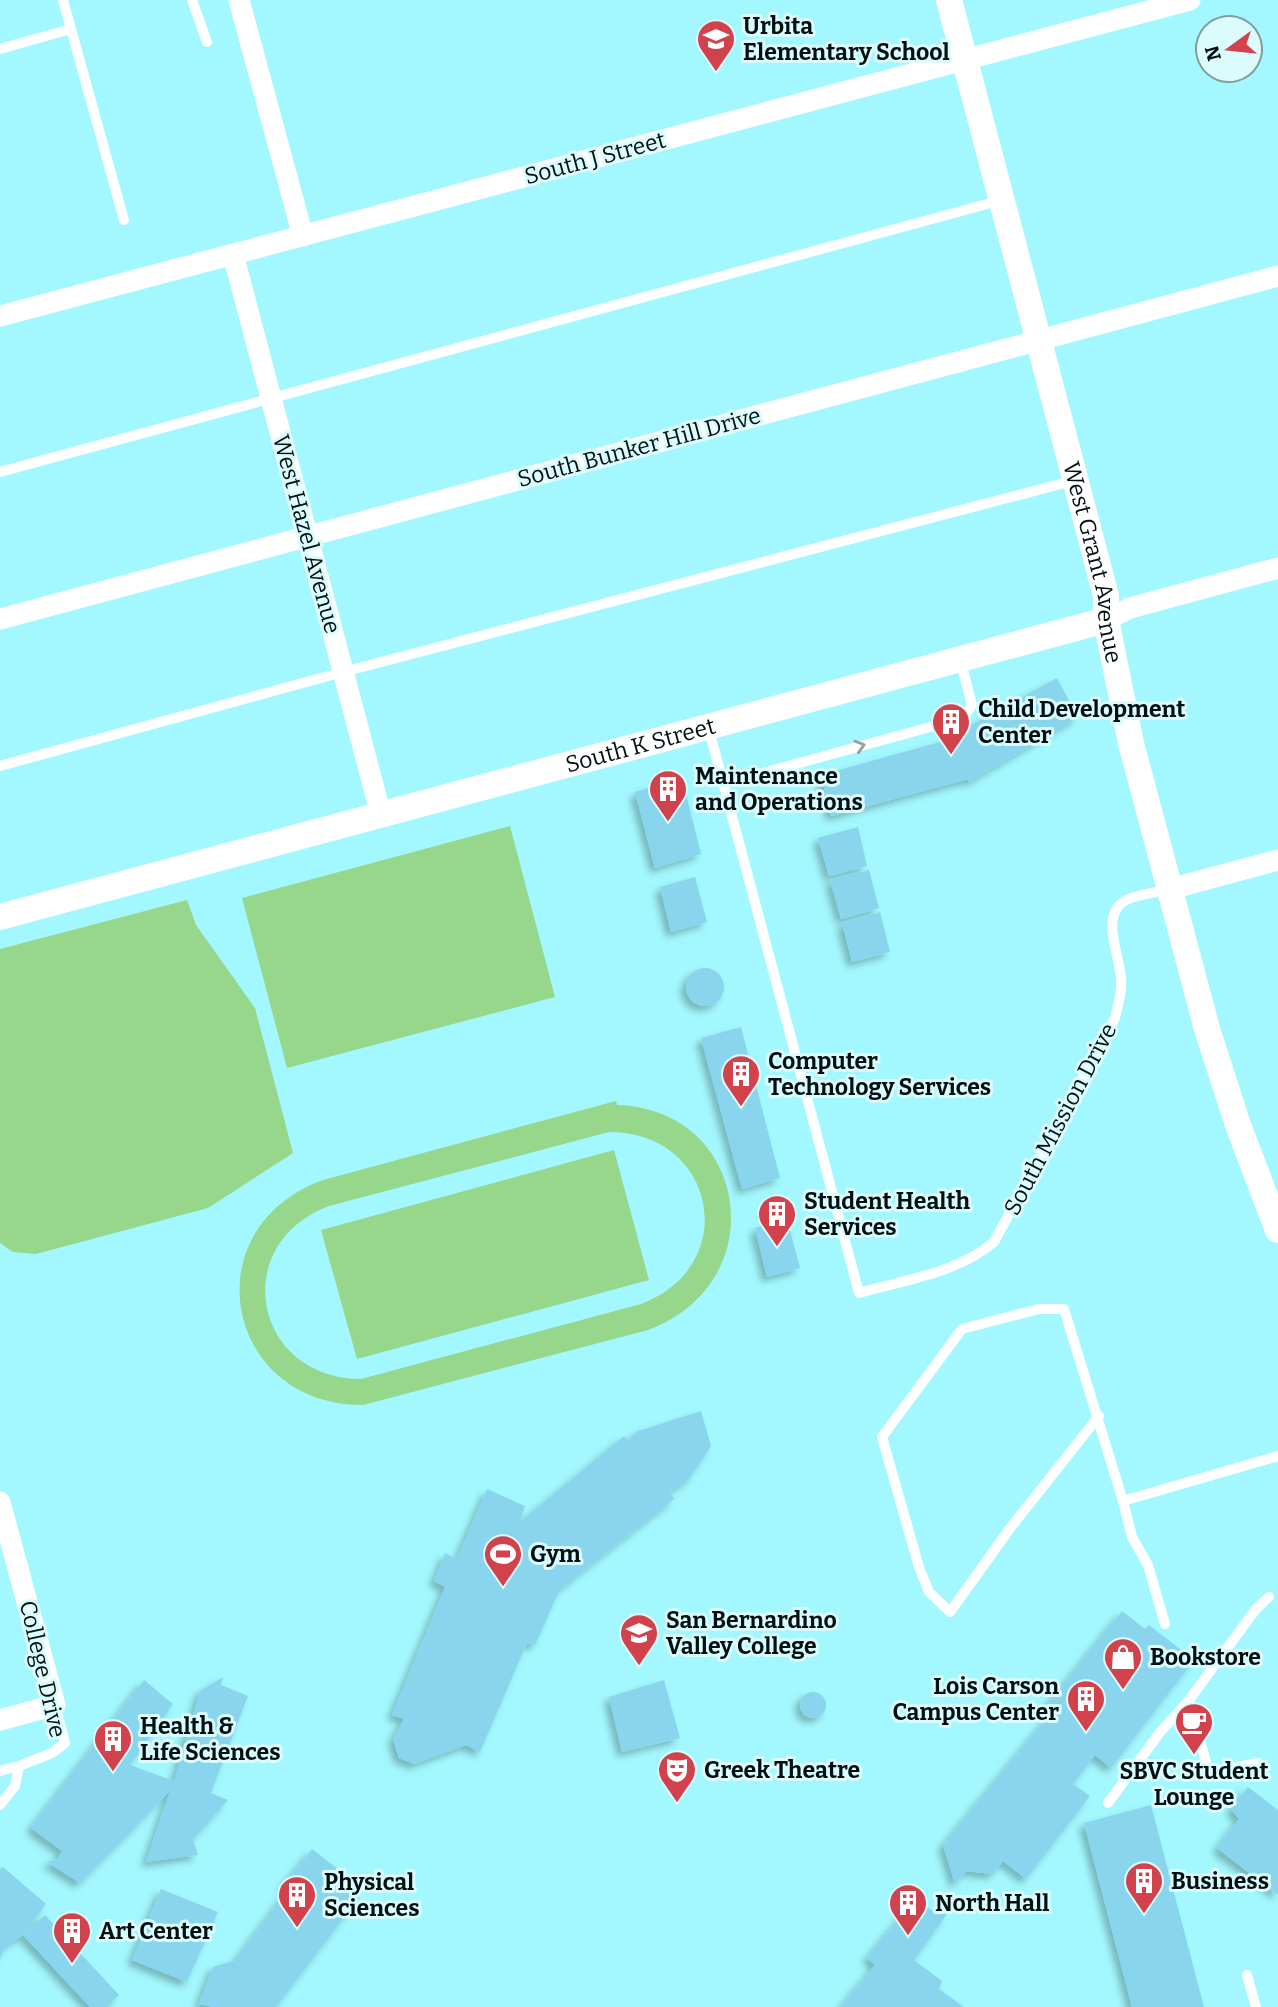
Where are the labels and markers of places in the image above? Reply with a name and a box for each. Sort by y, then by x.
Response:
place label: Urbita Elementary School [743,12,950,66]
school or university icon: Urbita Elementary School [695,18,737,73]
place label: Child Development Center [978,695,1185,749]
building icon: Child Development Center [930,701,972,756]
place label: Maintenance and Operations [695,762,863,816]
building icon: Maintenance and Operations [647,768,689,823]
place label: Computer Technology Services [768,1047,991,1101]
building icon: Computer Technology Services [720,1053,762,1108]
place label: Student Health Services [804,1187,970,1241]
building icon: Student Health Services [756,1193,798,1248]
sports icon: Gym [482,1533,524,1588]
place label: Gym [530,1540,581,1568]
place label: San Bernardino Valley College [666,1606,837,1660]
school or university icon: San Bernardino Valley College [618,1612,660,1667]
shop icon: Bookstore [1102,1636,1144,1691]
place label: Bookstore [1150,1643,1261,1671]
place label: Lois Carson Campus Center [892,1672,1059,1726]
building icon: Lois Carson Campus Center [1065,1678,1107,1733]
cafe icon: SBVC Student Lounge [1173,1701,1215,1756]
place label: Health & Life Sciences [140,1712,281,1766]
building icon: Health & Life Sciences [92,1718,134,1773]
theatre icon: Greek Theatre [656,1749,698,1804]
place label: Greek Theatre [704,1756,860,1784]
place label: SBVC Student Lounge [1119,1757,1269,1811]
building icon: Business [1123,1860,1165,1915]
place label: Business [1171,1867,1269,1895]
place label: Physical Sciences [324,1868,419,1922]
building icon: Physical Sciences [276,1874,318,1929]
building icon: North Hall [887,1882,929,1937]
place label: North Hall [935,1889,1049,1917]
building icon: Art Center [51,1910,93,1965]
place label: Art Center [99,1917,213,1945]

